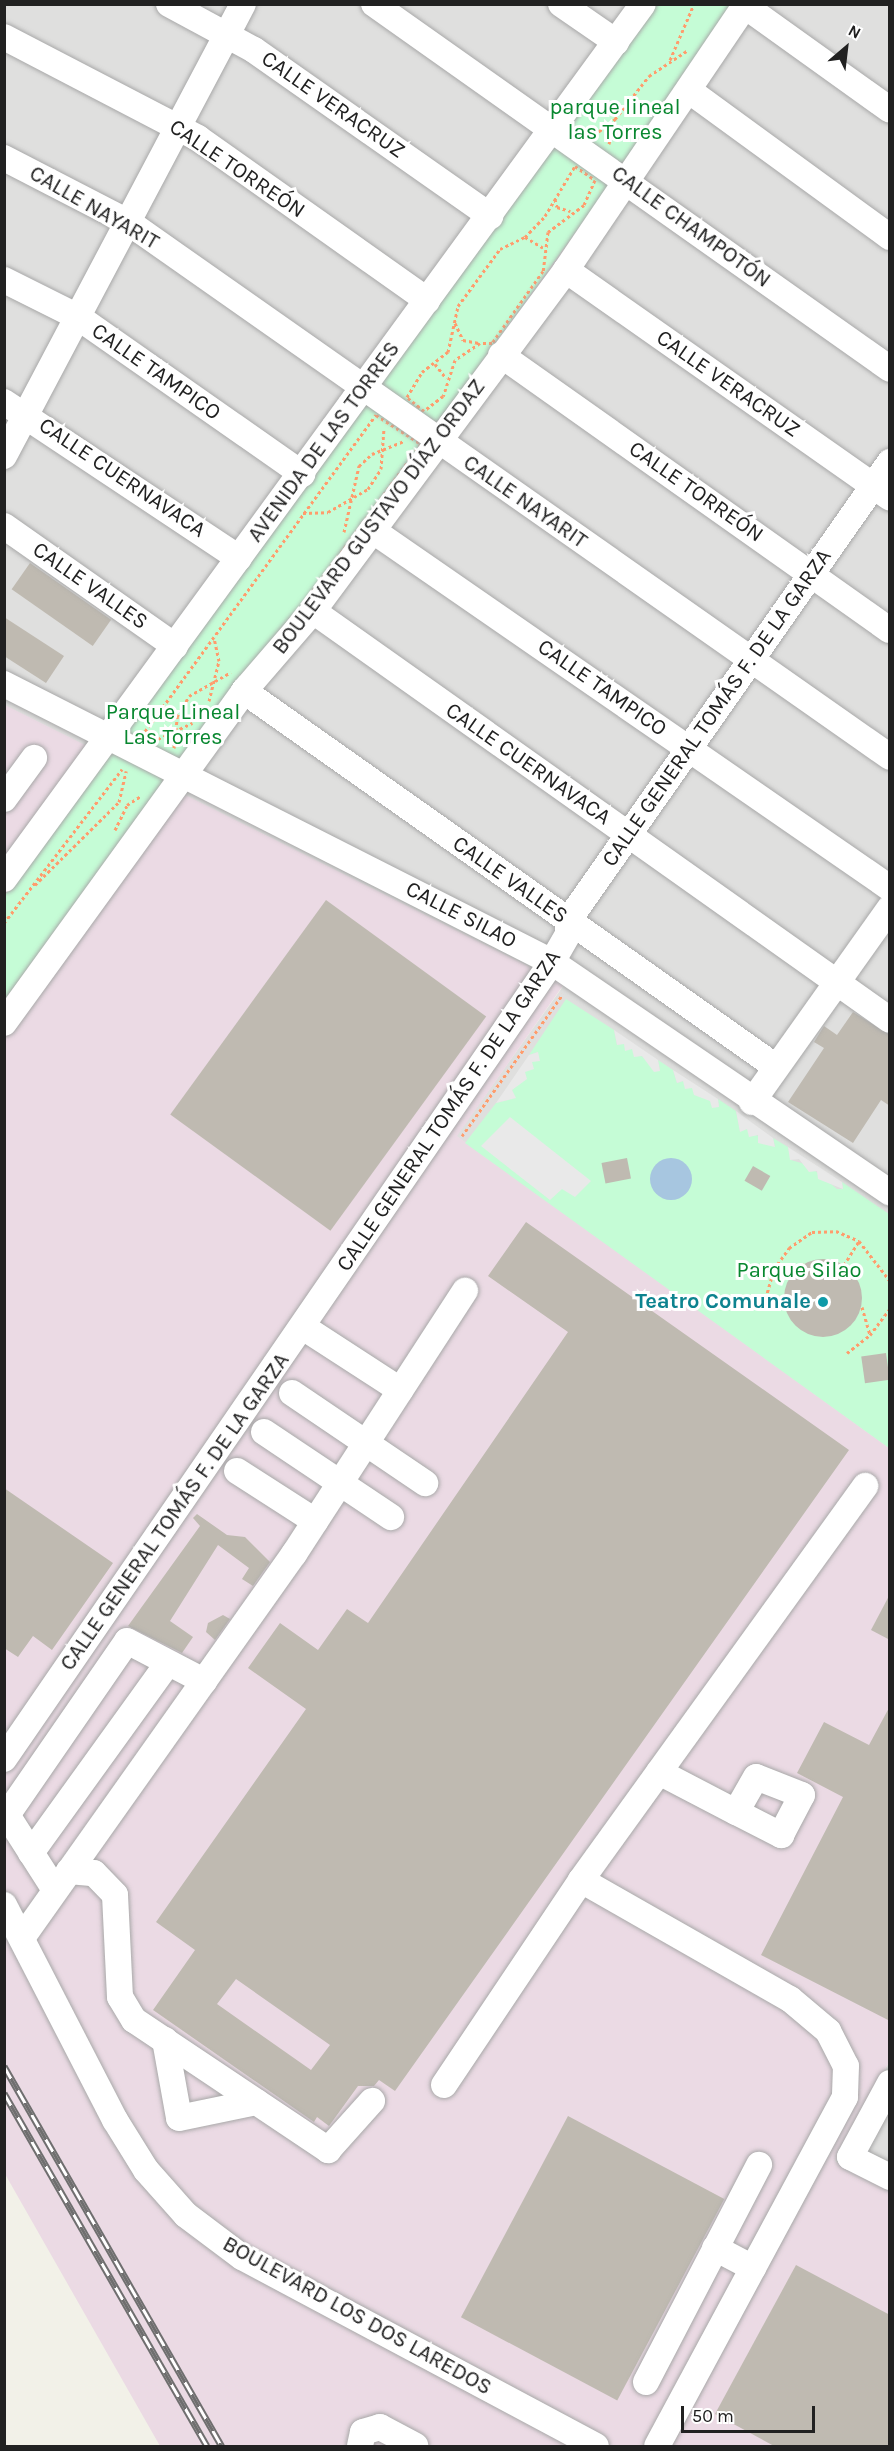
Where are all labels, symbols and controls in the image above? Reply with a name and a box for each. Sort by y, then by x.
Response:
north arrow [816,18,876,78]
text: N [845,21,864,43]
street label: CALLE VERACRUZ [256,46,410,164]
park label: parque lineal las Torres [549,94,681,146]
street label: CALLE TORREÓN [164,114,310,224]
street label: CALLE NAYARIT [25,160,163,256]
street label: CALLE CHAMPOTÓN [606,160,776,294]
street label: CALLE TAMPICO [86,318,226,426]
street label: CALLE VERACRUZ [651,325,805,443]
street label: AVENIDA DE LAS TORRES [242,336,406,548]
street label: BOULEVARD GUSTAVO DÍAZ ORDAZ [267,374,491,660]
street label: CALLE CUERNAVACA [34,412,210,544]
street label: CALLE TORREÓN [624,436,768,548]
street label: CALLE NAYARIT [458,450,592,554]
street label: CALLE VALLES [27,537,153,635]
street label: CALLE GENERAL TOMÁS F. DE LA GARZA [597,544,837,872]
street label: CALLE TAMPICO [532,634,672,742]
street label: CALLE CUERNAVACA [440,697,616,831]
park label: Parque Lineal Las Torres [106,699,240,750]
street label: CALLE VALLES [447,831,573,929]
street label: CALLE SILAO [401,876,521,954]
street label: CALLE GENERAL TOMÁS F. DE LA GARZA [331,945,567,1277]
park label: Parque Silao [736,1258,862,1284]
place label: Teatro Comunale [635,1289,811,1315]
marker: Teatro Comunale [816,1295,830,1309]
street label: CALLE GENERAL TOMÁS F. DE LA GARZA [55,1348,295,1676]
street label: BOULEVARD LOS DOS LAREDOS [218,2231,496,2401]
scale bar [684,2394,818,2432]
text: 50 m [692,2405,734,2427]

